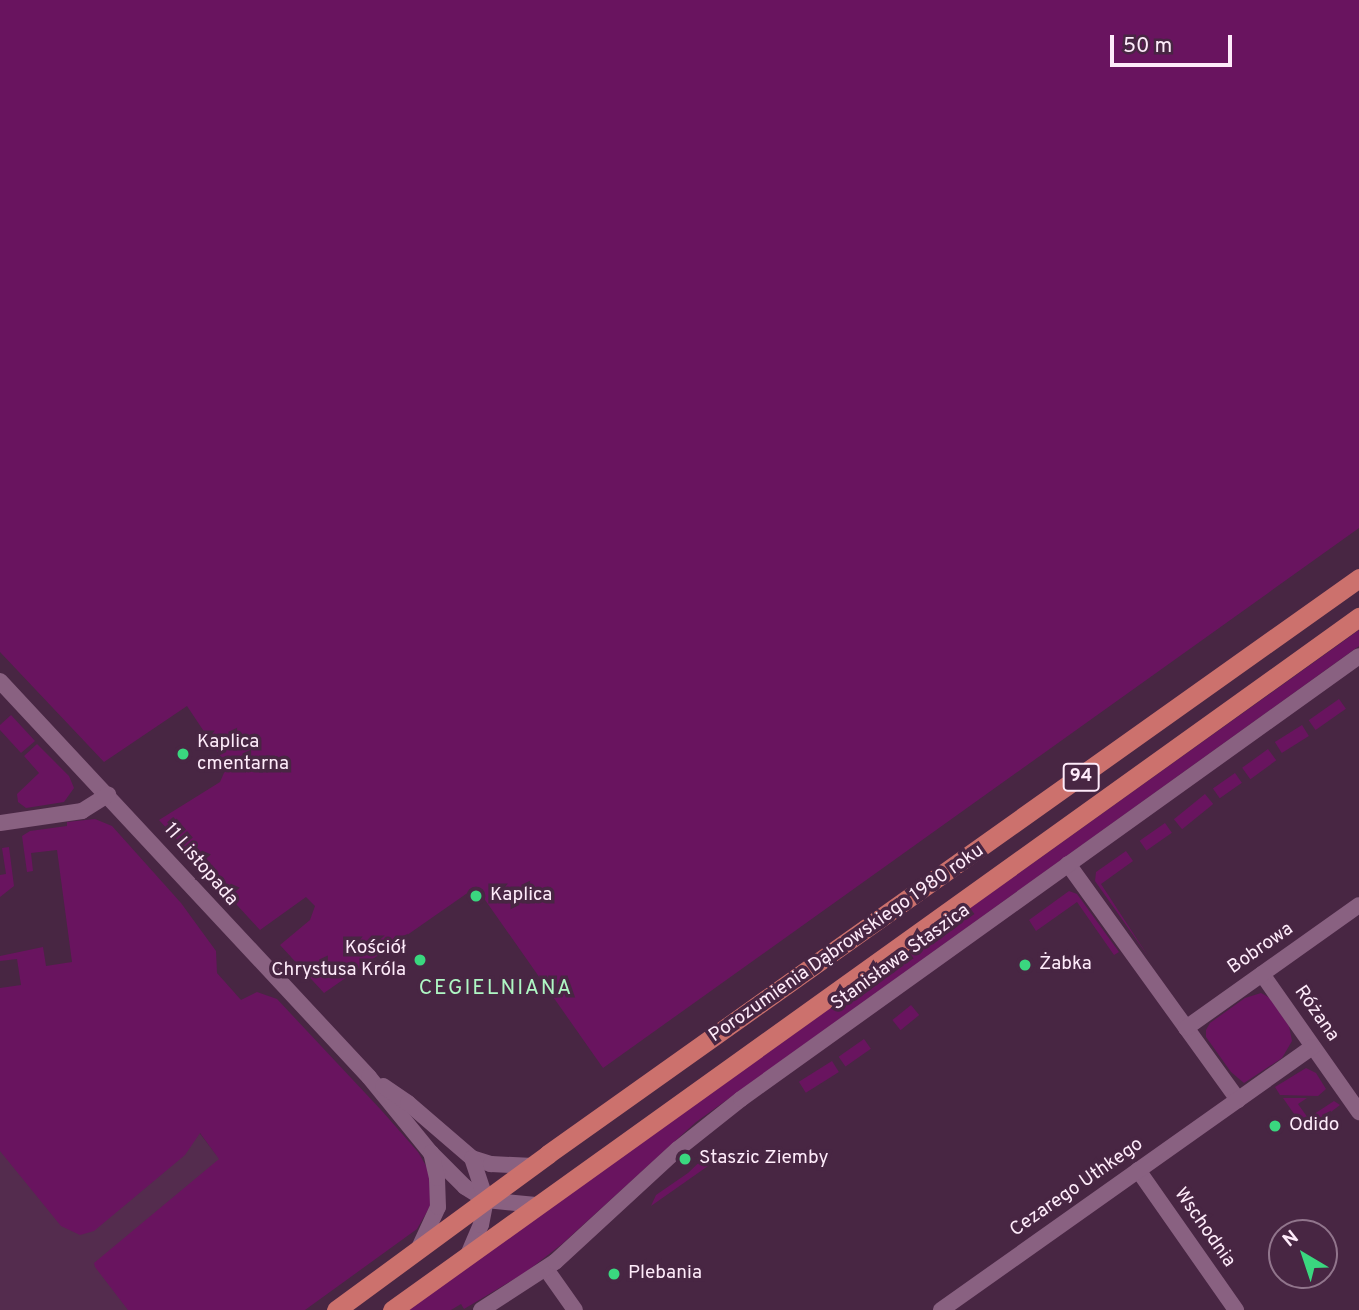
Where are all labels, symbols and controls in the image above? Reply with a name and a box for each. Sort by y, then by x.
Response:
scale bar [1114,21,1236,65]
text: 50 m [1123,33,1172,60]
place label: Kaplica cmentarna [197,732,289,776]
marker: Kaplica cmentarna [175,746,191,762]
road number: 94 [1062,762,1100,792]
street label: 11 Listopada [158,819,242,911]
street label: Porozumienia Dąbrowskiego 1980 roku [705,840,989,1048]
place label: Kaplica [490,885,552,907]
marker: Kaplica [468,888,484,904]
street label: Stanisława Staszica [827,900,975,1016]
street label: Bobrowa [1224,918,1298,980]
place label: Kościół Chrystusa Króla [271,938,406,982]
marker: Kościół Chrystusa Króla [412,952,428,968]
place label: Żabka [1039,954,1092,976]
marker: Żabka [1017,957,1033,973]
district label: CEGIELNIANA [420,976,572,1002]
street label: Różana [1288,982,1344,1046]
place label: Odido [1289,1115,1339,1137]
marker: Odido [1267,1118,1283,1134]
street label: Cezarego Uthkego [1006,1134,1148,1242]
place label: Staszic Ziemby [699,1148,829,1170]
marker: Staszic Ziemby [677,1151,693,1167]
street label: Wschodnia [1168,1184,1240,1272]
north arrow [1268,1219,1338,1289]
text: N [1278,1226,1304,1253]
place label: Plebania [628,1263,702,1285]
marker: Plebania [606,1266,622,1282]

